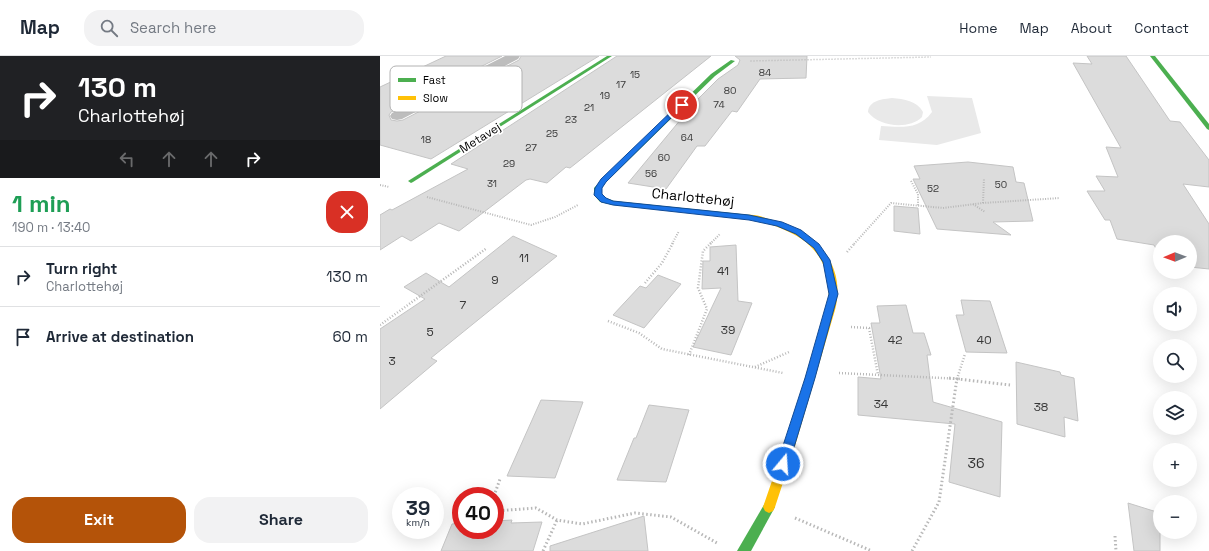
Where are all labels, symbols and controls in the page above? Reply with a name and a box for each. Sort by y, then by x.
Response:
search box [84,10,364,46]
text: Map [20,15,60,40]
icon: search [98,17,120,39]
text: Search here [130,18,216,37]
text: Home [959,19,997,37]
text: Map [1019,19,1049,37]
text: About [1071,19,1112,37]
text: Contact [1134,19,1189,37]
legend [390,66,522,112]
house number: 84 [759,66,771,79]
house number: 15 [630,68,640,81]
text: 130 m [78,69,157,105]
icon: right [12,72,64,124]
text: Fast [423,73,446,87]
house number: 17 [616,78,626,91]
house number: 80 [724,84,736,97]
pin [665,88,699,122]
house number: 19 [600,89,610,102]
text: Slow [423,91,448,105]
icon: arrive [671,94,693,116]
house number: 74 [713,98,725,111]
house number: 21 [584,101,594,114]
text: Charlottehøj [78,104,185,127]
house number: 23 [565,113,577,126]
street label: Metavej [456,119,504,157]
house number: 25 [546,127,558,140]
house number: 64 [681,131,693,144]
house number: 18 [421,133,431,146]
house number: 27 [525,141,537,154]
icon: left [116,148,138,170]
icon: ahead [158,148,180,170]
icon: ahead [200,148,222,170]
icon: right [242,148,264,170]
house number: 60 [658,151,670,164]
house number: 29 [503,157,515,170]
house number: 56 [645,167,657,180]
house number: 31 [487,177,497,190]
house number: 50 [995,178,1007,191]
house number: 52 [927,182,939,195]
street label: Charlottehøj [651,184,735,210]
text: 1 min [12,188,71,219]
button: close [326,191,368,233]
text: 190 m · 13:40 [12,219,90,236]
north arrow [1153,235,1197,279]
map controls [1153,235,1197,539]
house number: 11 [519,250,529,266]
text: Turn right [46,259,117,278]
house number: 41 [717,263,729,279]
icon: right [12,266,34,288]
text: 130 m [326,267,368,286]
house number: 9 [491,272,499,288]
text: Charlottehøj [46,278,123,295]
button: sound [1153,287,1197,331]
house number: 7 [460,297,467,313]
house number: 39 [721,322,735,338]
house number: 5 [426,324,434,340]
icon: arrive [12,326,34,348]
text: Arrive at destination [46,327,194,346]
text: 60 m [332,327,368,346]
house number: 42 [888,332,902,348]
house number: 40 [976,332,992,348]
button: search [1153,339,1197,383]
house number: 3 [388,353,396,369]
button: layers [1153,391,1197,435]
house number: 34 [874,396,889,412]
house number: 38 [1034,399,1048,415]
position arrow [762,443,804,485]
button: + [1153,443,1197,487]
house number: 36 [967,454,985,472]
speed limit sign: 40 [452,487,504,539]
text: 39 [406,495,430,521]
button: − [1153,495,1197,539]
button: Exit [12,497,186,543]
button: Share [194,497,368,543]
text: km/h [406,516,430,529]

